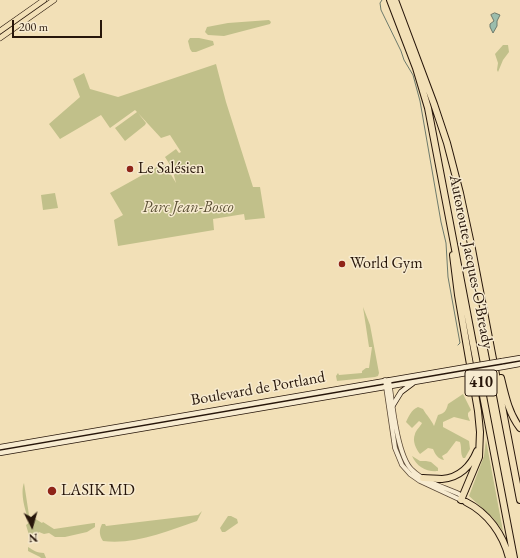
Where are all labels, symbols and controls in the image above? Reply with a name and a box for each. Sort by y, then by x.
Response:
scale bar [14,12,104,38]
text: 200 m [19,19,48,35]
place label: Le Salésien [138,159,204,179]
marker: Le Salésien [125,164,135,174]
street label: Autoroute Jacques-O'Bready [445,173,497,351]
park label: Parc Jean-Bosco [142,198,234,218]
place label: World Gym [350,254,423,274]
marker: World Gym [337,259,347,269]
street label: Boulevard de Portland [189,368,327,410]
road number: 410 [465,370,497,396]
place label: LASIK MD [61,481,135,501]
marker: LASIK MD [46,485,58,497]
north arrow [12,506,52,546]
text: N [28,531,38,545]

